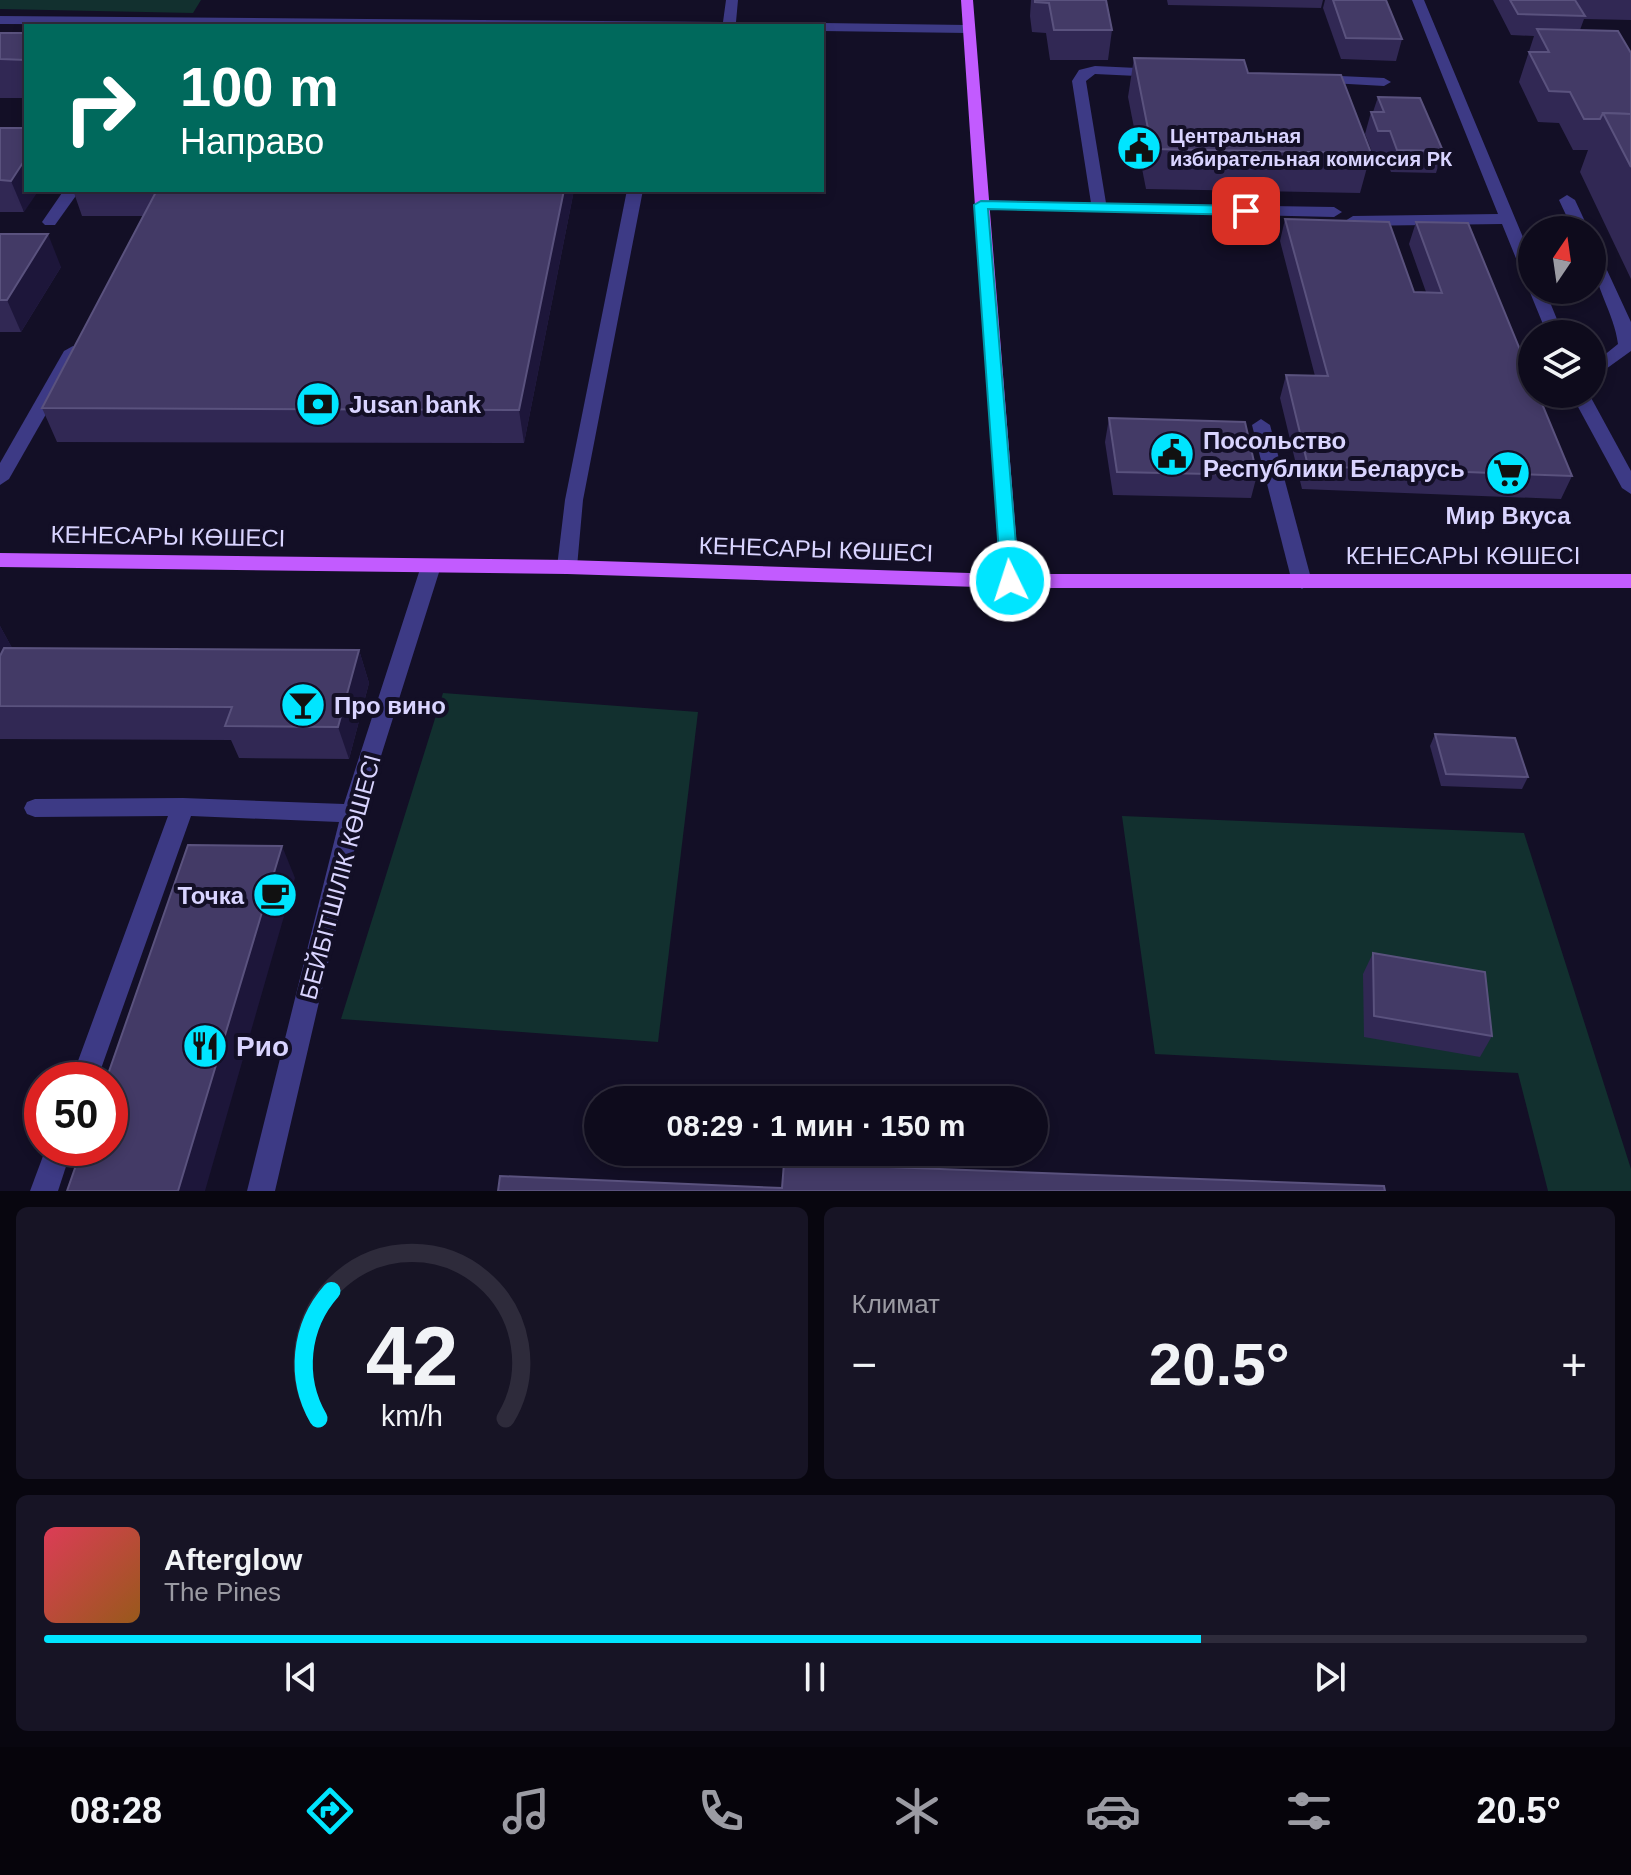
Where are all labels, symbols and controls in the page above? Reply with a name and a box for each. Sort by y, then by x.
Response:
text: 100 m [180,55,339,118]
icon: right [48,56,152,160]
text: Направо [180,121,324,162]
public building icon: Центральная избирательная комиссия РК [1115,124,1163,172]
place label: Центральная избирательная комиссия РК [1170,125,1453,170]
pin [1212,177,1280,245]
icon: arrive [1224,189,1268,233]
north arrow [1518,216,1606,304]
map controls [1518,216,1606,408]
button: layers [1518,320,1606,408]
bank icon: Jusan bank [294,380,342,428]
place label: Jusan bank [349,391,482,418]
place label: Посольство Республики Беларусь [1203,427,1465,482]
public building icon: Посольство Республики Беларусь [1148,430,1196,478]
supermarket icon: Мир Вкуса [1484,449,1532,497]
place label: Мир Вкуса [1445,502,1571,529]
street label: КЕНЕСАРЫ КӨШЕСІ [50,520,286,552]
street label: КЕНЕСАРЫ КӨШЕСІ [698,531,934,567]
position arrow [968,539,1052,623]
street label: КЕНЕСАРЫ КӨШЕСІ [1346,542,1580,569]
bar icon: Про вино [279,681,327,729]
place label: Про вино [334,692,446,719]
street label: БЕЙБІТШІЛІК КӨШЕСІ [294,752,386,1002]
cafe icon: Точка [251,871,299,919]
place label: Точка [177,882,245,909]
restaurant icon: Рио [181,1022,229,1070]
place label: Рио [236,1031,289,1062]
speed limit sign: 50 [24,1062,128,1166]
text: 08:29 · 1 мин · 150 m [667,1109,965,1142]
text: Климат [852,1289,940,1319]
text: 42 [365,1310,458,1403]
text: 20.5° [1149,1331,1290,1398]
text: − [852,1340,877,1389]
text: + [1561,1340,1587,1389]
text: km/h [381,1400,443,1432]
text: Afterglow [164,1543,302,1576]
text: The Pines [164,1577,281,1607]
icon: previous [279,1655,323,1699]
icon: pause [793,1655,837,1699]
icon: next [1308,1655,1352,1699]
icon: directions [302,1783,358,1839]
icon: music [498,1783,554,1839]
icon: phone [693,1783,749,1839]
icon: climate [889,1783,945,1839]
icon: car [1085,1783,1141,1839]
icon: filters [1281,1783,1337,1839]
text: 08:28 [70,1790,162,1831]
text: 20.5° [1477,1790,1561,1831]

